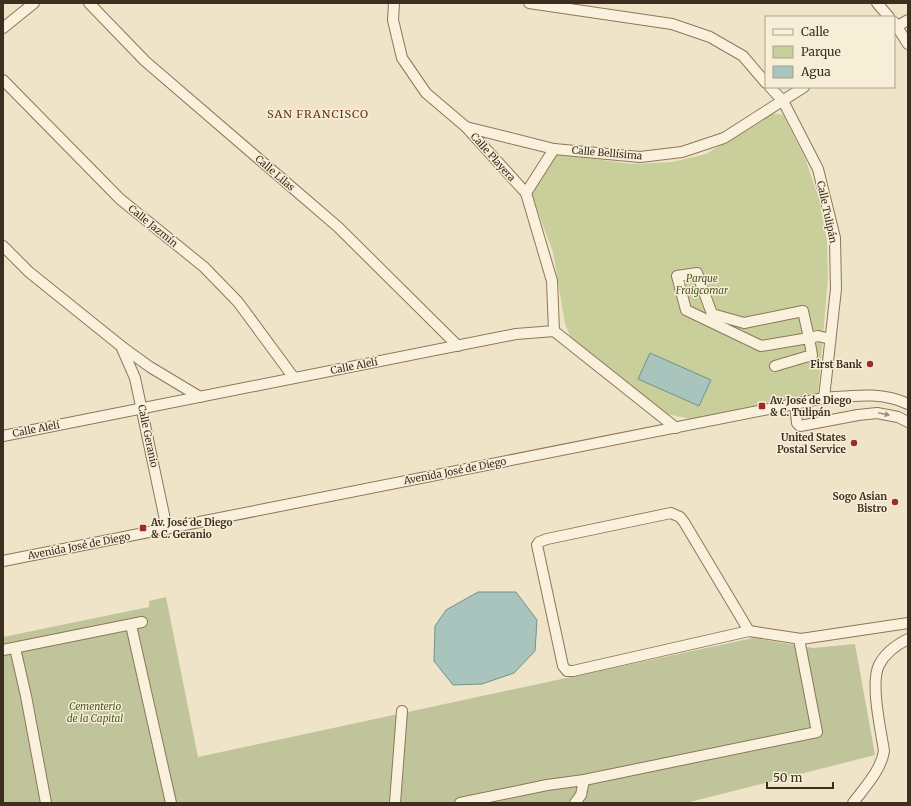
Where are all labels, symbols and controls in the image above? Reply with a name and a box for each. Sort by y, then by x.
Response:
legend [765,16,895,88]
text: Calle [801,24,829,39]
text: Parque [801,44,841,59]
text: Agua [800,64,831,79]
district label: SAN FRANCISCO [267,107,369,121]
street label: Calle Playera [468,130,519,185]
street label: Calle Bellísima [571,143,643,163]
street label: Calle Lilas [252,152,298,194]
street label: Calle Tulipán [814,180,840,245]
street label: Calle Jazmín [126,202,181,250]
park label: Parque Fraigcomar [675,272,729,297]
street label: Calle Alelí [329,355,379,377]
place label: First Bank [810,358,863,371]
marker: First Bank [865,359,875,369]
place label: Av. José de Diego & C. Tulipán [769,394,852,419]
marker: Av. José de Diego & C. Tulipán [757,401,767,411]
street label: Calle Geranio [135,403,161,469]
one-way arrow [877,412,890,418]
street label: Calle Alelí [11,418,61,440]
place label: United States Postal Service [777,431,847,456]
marker: United States Postal Service [849,438,859,448]
street label: Avenida José de Diego [402,455,508,488]
place label: Sogo Asian Bistro [832,490,887,515]
marker: Sogo Asian Bistro [890,497,900,507]
place label: Av. José de Diego & C. Geranio [150,516,233,541]
marker: Av. José de Diego & C. Geranio [138,523,148,533]
street label: Avenida José de Diego [26,530,132,563]
park label: Cementerio de la Capital [67,700,123,725]
scale bar [767,764,833,790]
text: 50 m [773,770,802,785]

